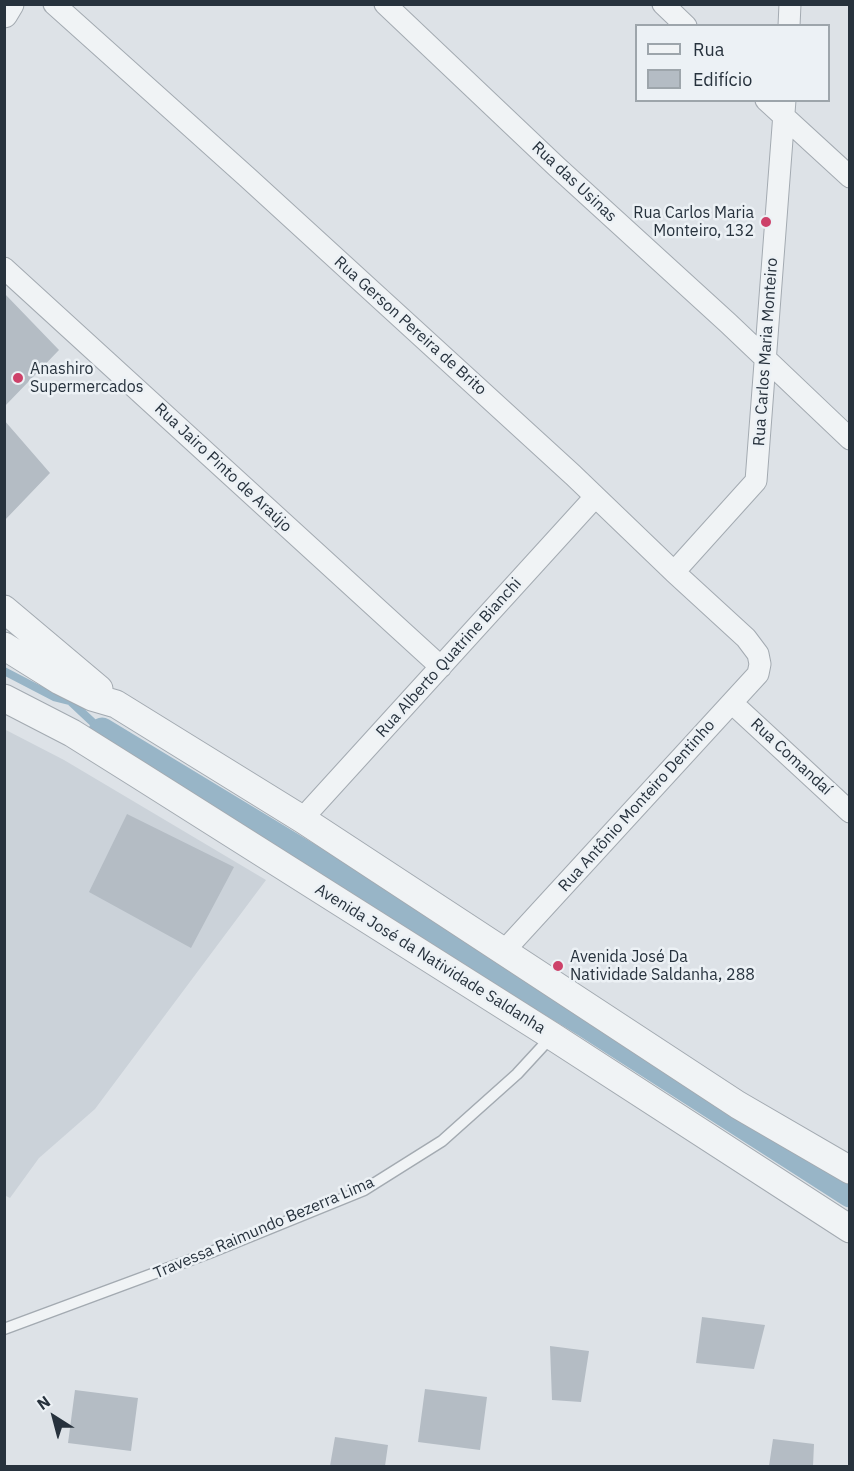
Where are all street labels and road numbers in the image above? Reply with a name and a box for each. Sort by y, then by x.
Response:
street label: Rua das Usinas [528,138,620,226]
street label: Rua Gerson Pereira de Brito [330,252,490,400]
street label: Rua Carlos Maria Monteiro [750,257,782,447]
street label: Rua Jairo Pinto de Araújo [150,399,296,537]
street label: Rua Alberto Quatrine Bianchi [372,574,526,742]
street label: Rua Comandaí [746,715,836,799]
street label: Rua Antônio Monteiro Dentinho [555,716,719,896]
street label: Avenida José da Natividade Saldanha [311,880,549,1038]
street label: Travessa Raimundo Bezerra Lima [151,1173,377,1283]

